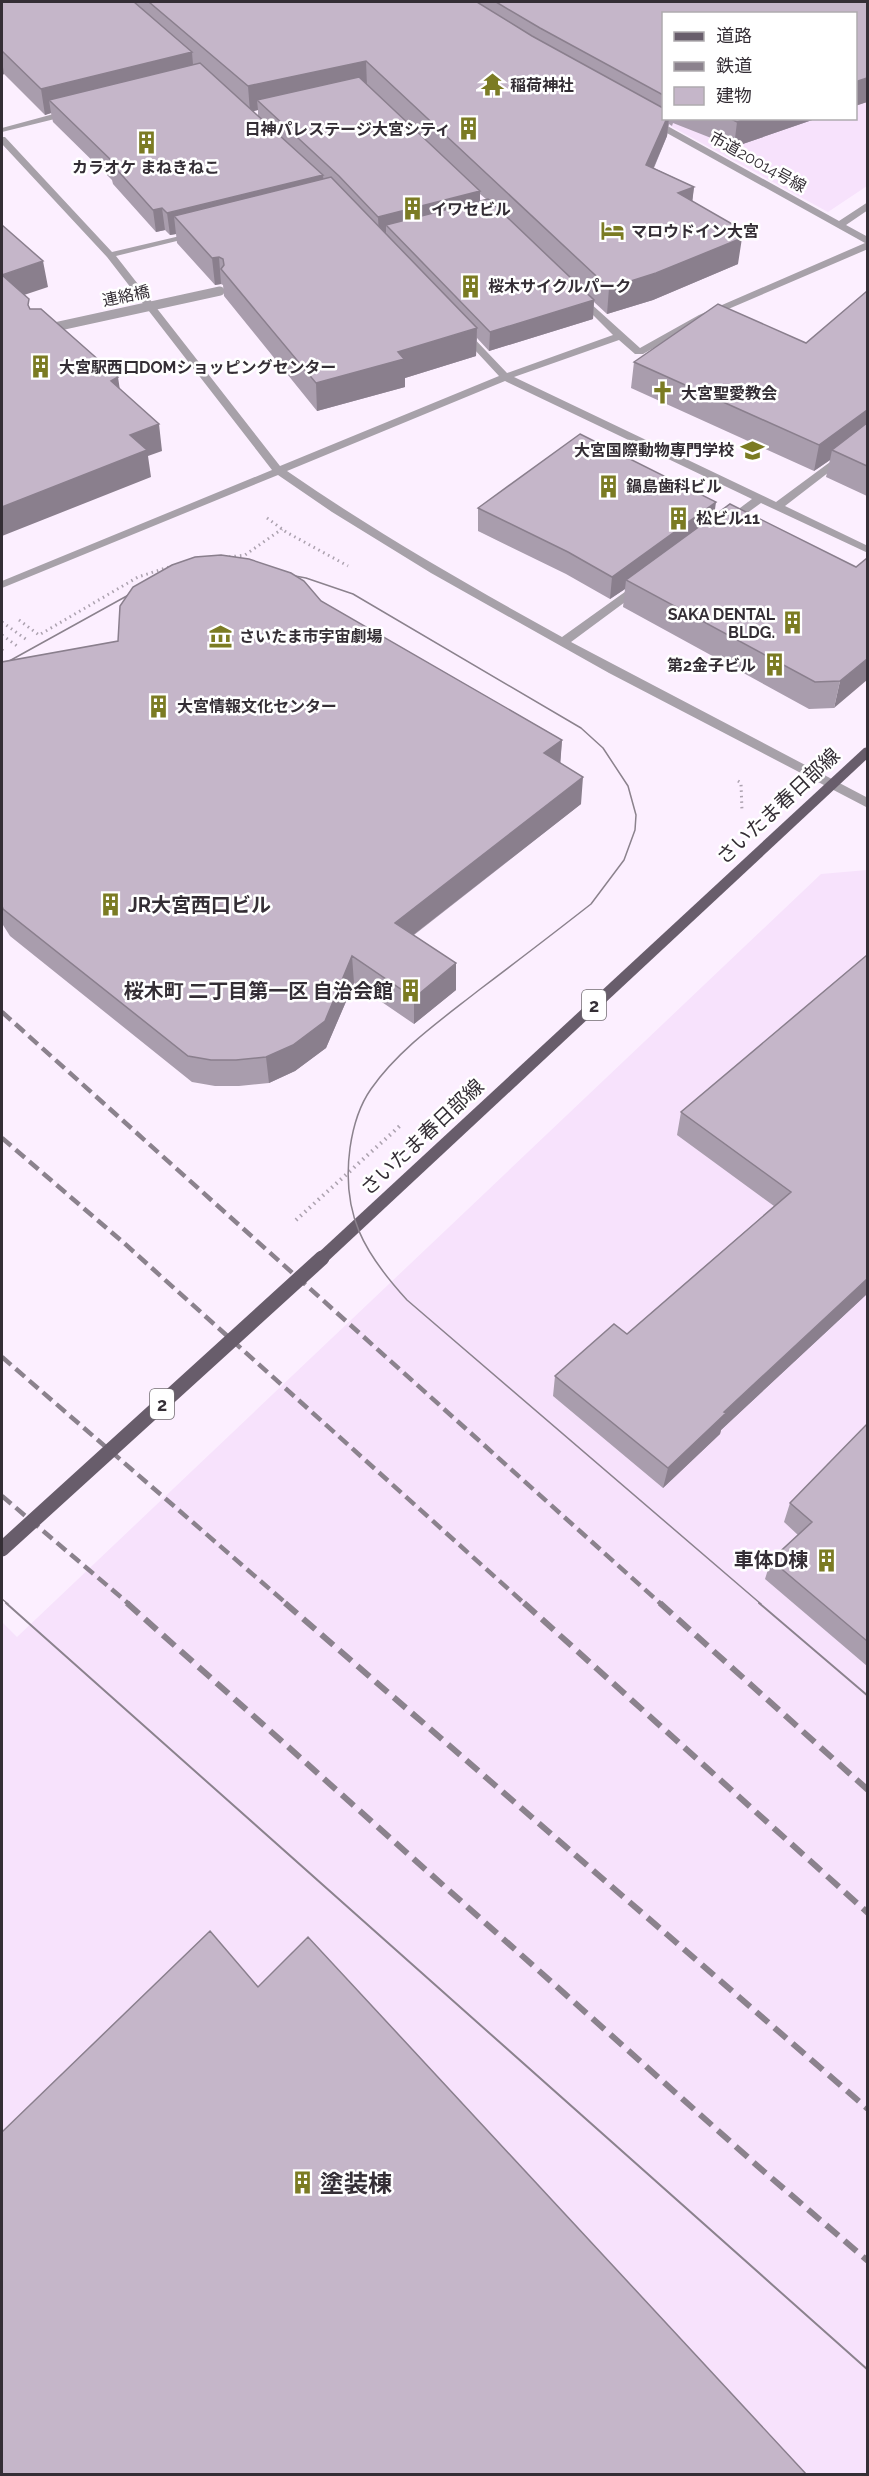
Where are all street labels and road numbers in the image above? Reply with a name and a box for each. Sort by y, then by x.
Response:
street label: 市道20014号線 [706,128,810,196]
street label: 連絡橋 [101,282,151,310]
street label: さいたま春日部線 [712,743,844,869]
road number: 2 [582,990,606,1020]
street label: さいたま春日部線 [356,1074,488,1200]
road number: 2 [150,1389,174,1419]

